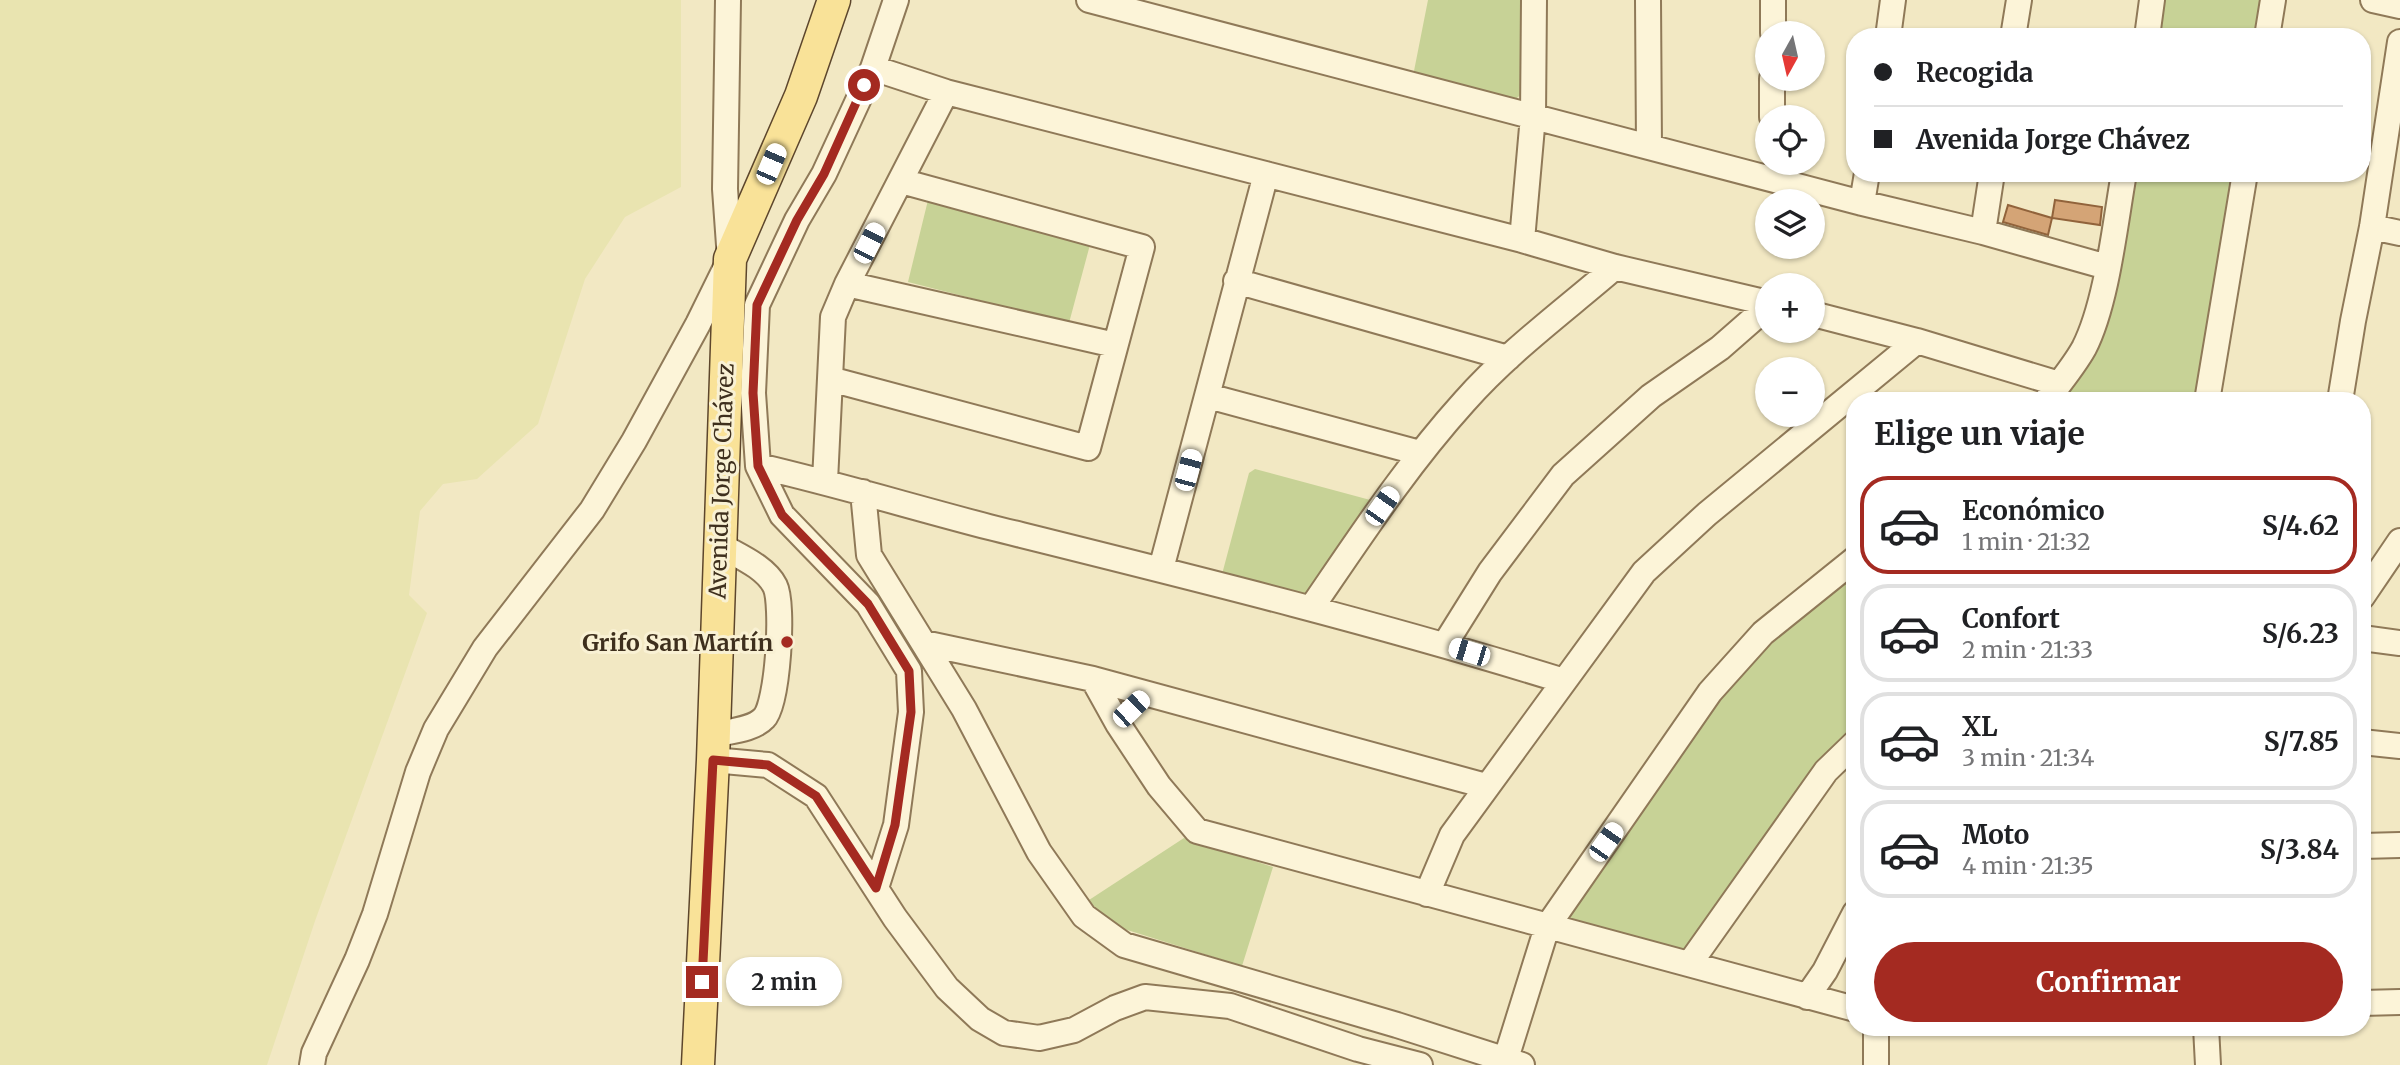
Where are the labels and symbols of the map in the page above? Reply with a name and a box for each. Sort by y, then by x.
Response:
north arrow [1755,21,1825,91]
route start [848,69,880,101]
car [754,141,789,187]
car [851,220,888,266]
street label: Avenida Jorge Chávez [702,363,740,600]
car [1173,447,1204,493]
car [1362,483,1403,529]
place label: Grifo San Martín [582,628,773,657]
marker: Grifo San Martín [779,634,795,650]
car [1446,636,1493,668]
car [1109,687,1154,731]
car [1586,819,1627,865]
callout: 2 min [726,958,842,1006]
route end [686,966,718,998]

